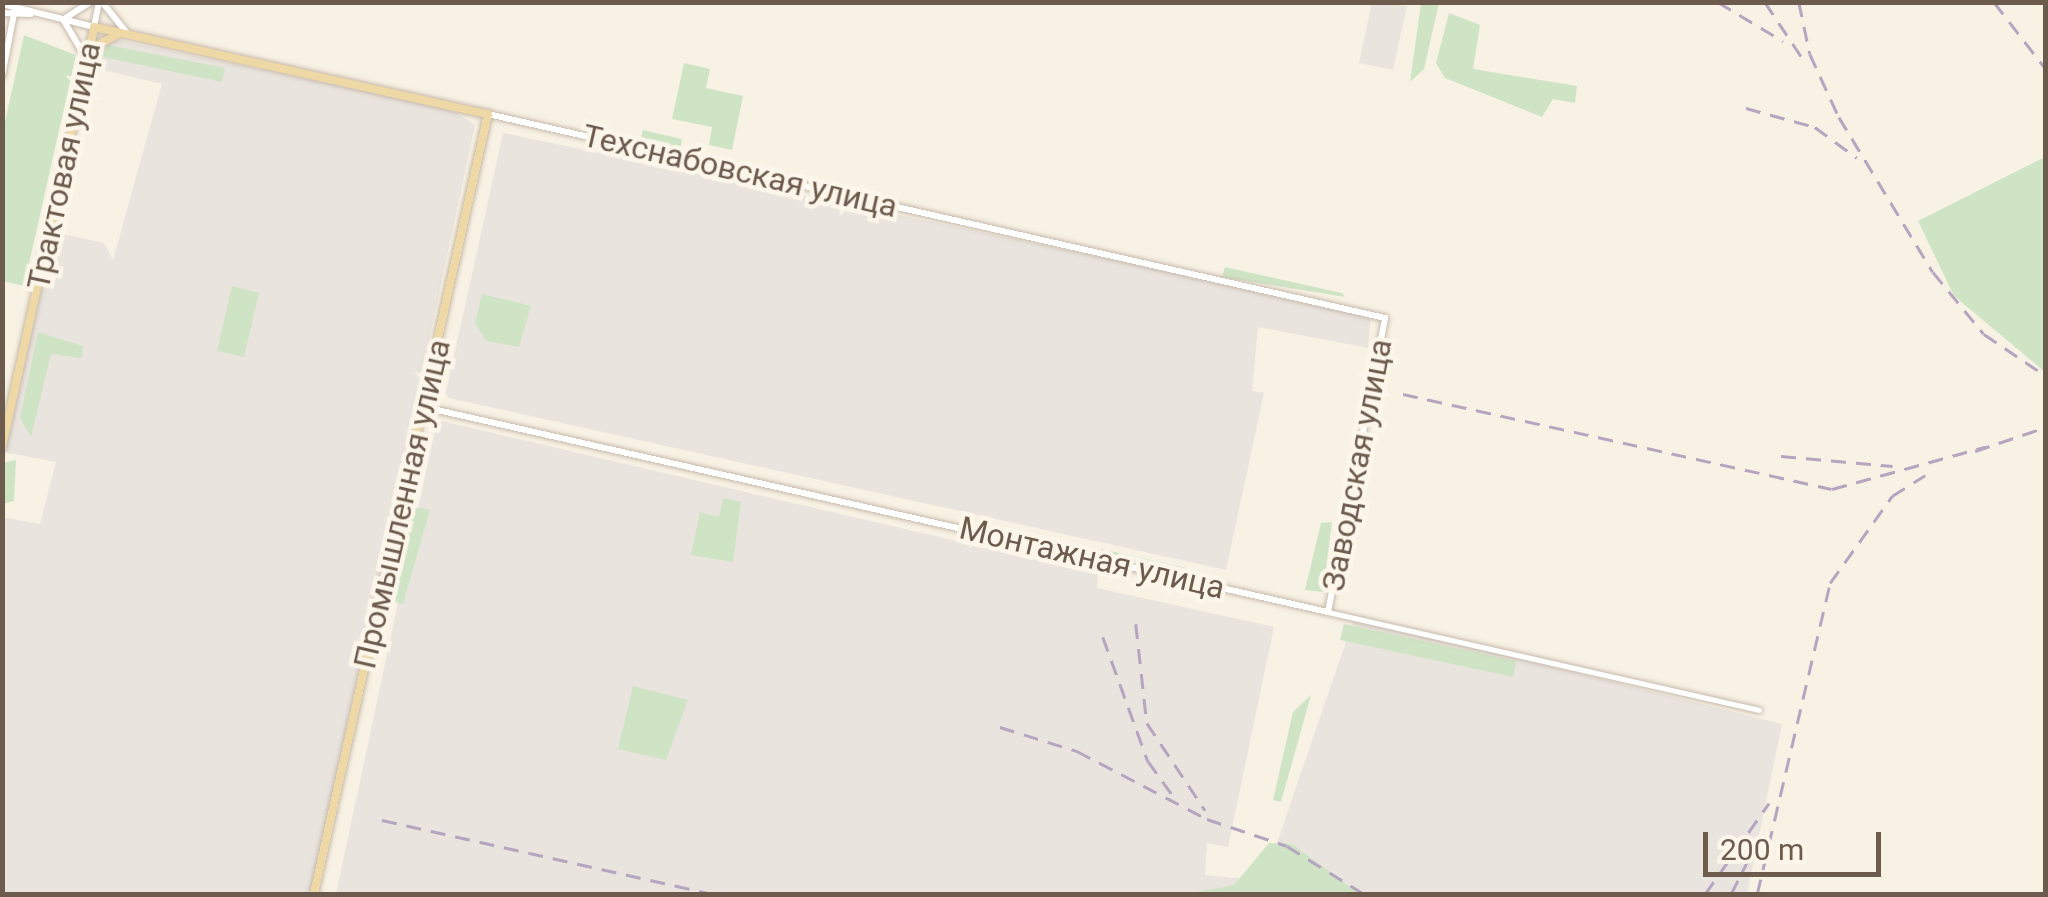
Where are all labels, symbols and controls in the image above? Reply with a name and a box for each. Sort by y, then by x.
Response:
street label: Трактовая улица [19,39,109,293]
street label: Техснабовская улица [579,116,901,226]
street label: Промышленная улица [345,336,459,672]
street label: Заводская улица [1314,336,1400,594]
street label: Монтажная улица [956,509,1228,607]
scale bar [1708,812,1886,874]
text: 200 m [1720,832,1804,867]

